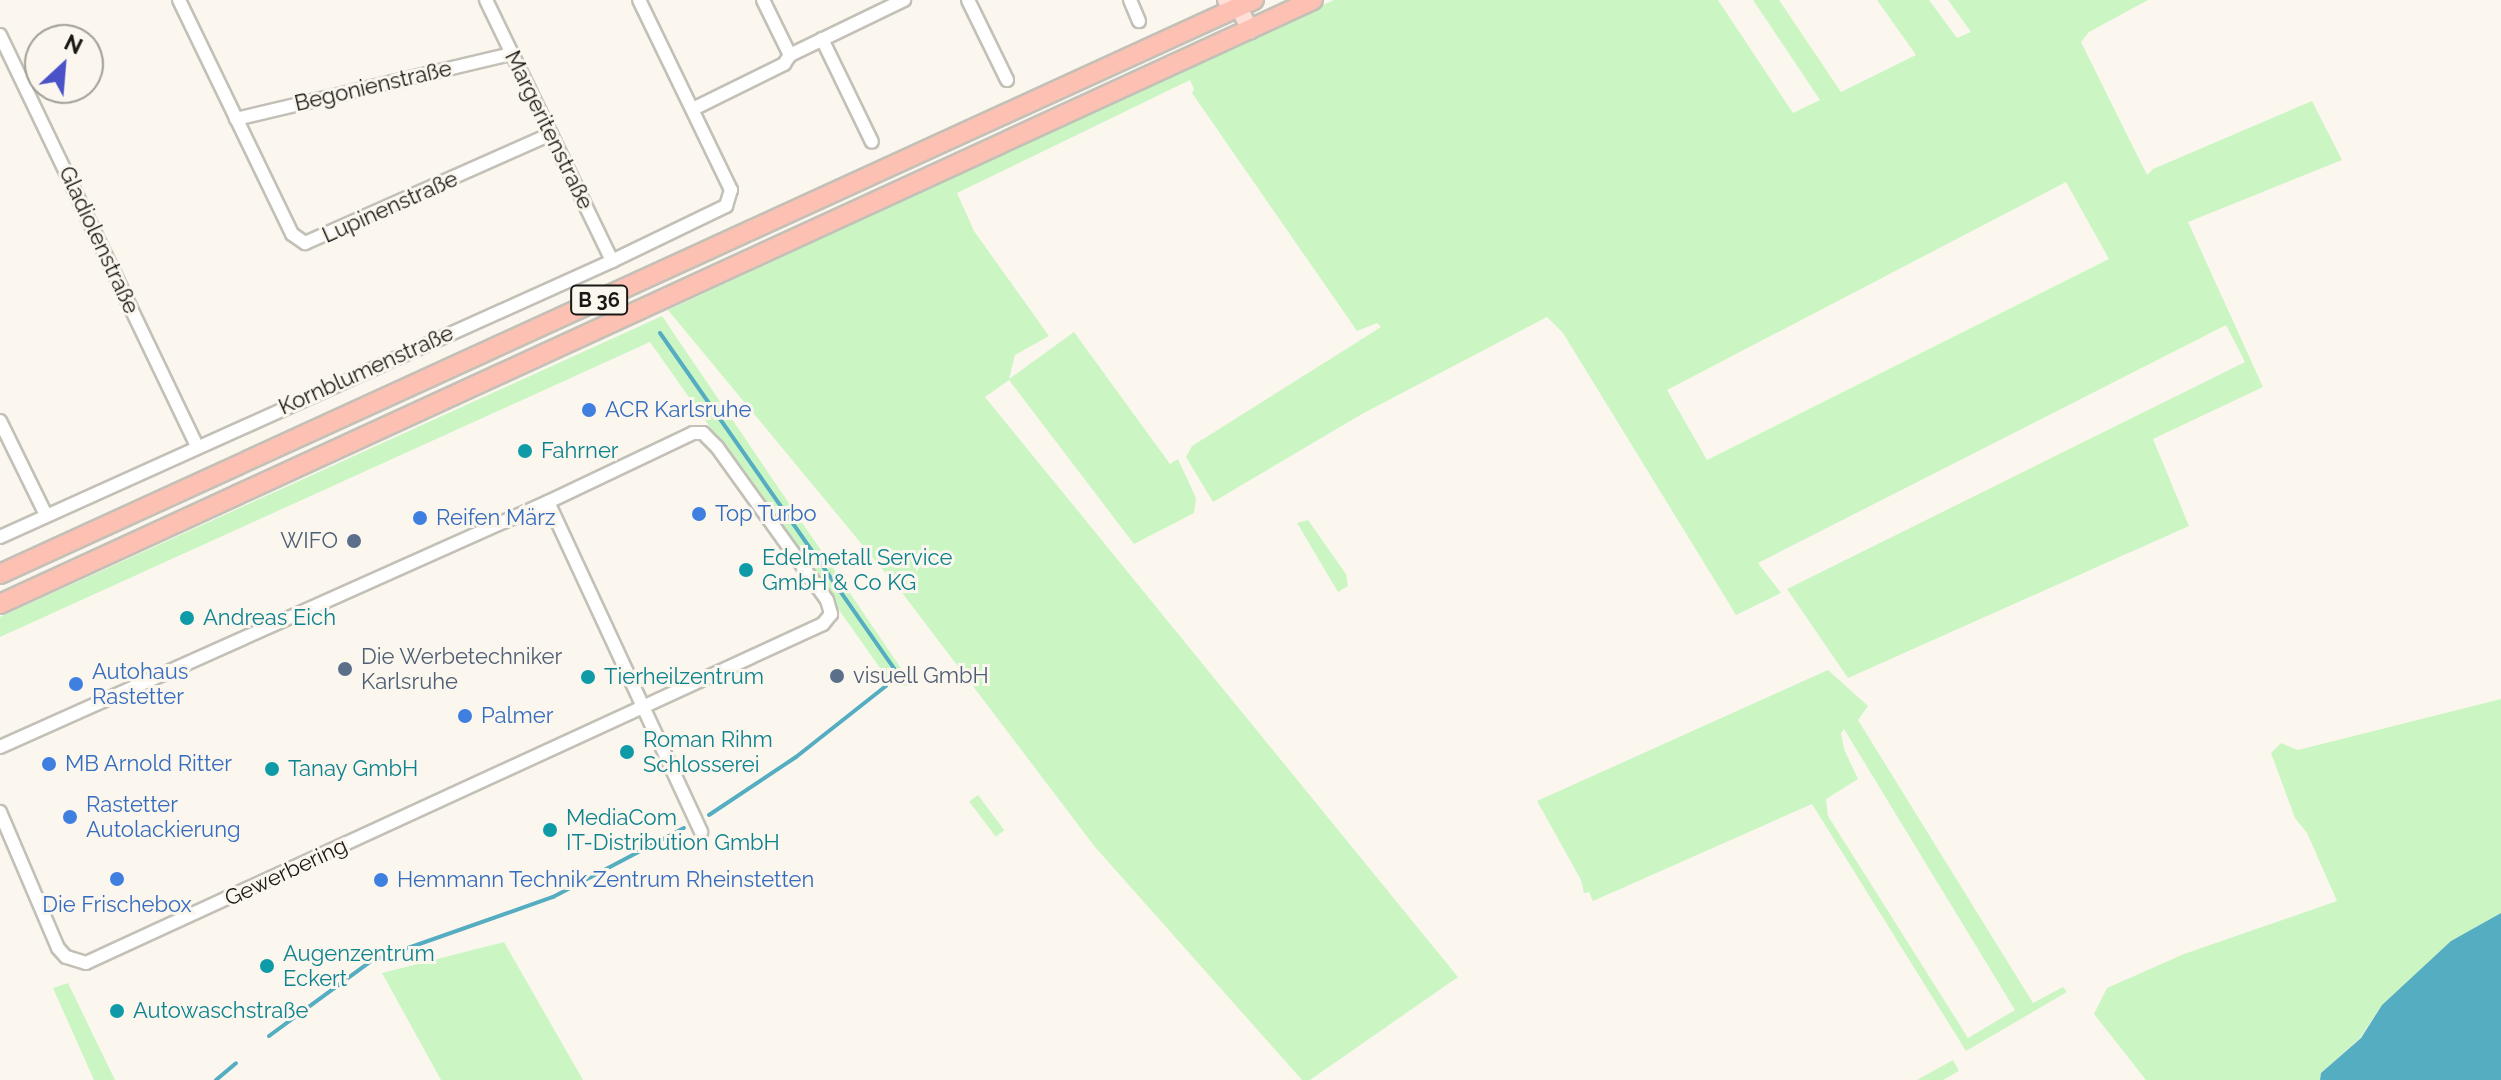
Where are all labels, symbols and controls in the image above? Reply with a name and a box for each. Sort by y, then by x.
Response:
north arrow [24,24,104,104]
text: N [60,29,87,60]
street label: Margeritenstraße [499,46,599,214]
street label: Begonienstraße [292,55,454,117]
street label: Gladiolenstraße [53,162,145,318]
street label: Lupinenstraße [318,165,462,249]
road number: B 36 [569,284,629,316]
street label: Kornblumenstraße [275,320,457,420]
place label: ACR Karlsruhe [605,397,751,423]
marker: ACR Karlsruhe [580,401,598,419]
place label: Fahrner [541,438,619,464]
marker: Fahrner [516,442,534,460]
place label: Top Turbo [715,501,817,527]
place label: Reifen März [436,505,556,531]
marker: Top Turbo [690,505,708,523]
marker: Reifen März [411,509,429,527]
place label: WIFO [280,528,338,554]
marker: WIFO [345,532,363,550]
place label: Edelmetall Service GmbH & Co KG [762,544,953,596]
marker: Edelmetall Service GmbH & Co KG [737,561,755,579]
place label: Andreas Eich [203,605,336,631]
marker: Andreas Eich [178,609,196,627]
place label: Die Werbetechniker Karlsruhe [361,643,563,694]
place label: Autohaus Rastetter [92,658,188,710]
marker: Die Werbetechniker Karlsruhe [336,660,354,678]
place label: visuell GmbH [853,663,989,689]
place label: Tierheilzentrum [604,664,764,690]
marker: visuell GmbH [828,667,846,685]
marker: Tierheilzentrum [579,668,597,686]
marker: Autohaus Rastetter [67,675,85,693]
place label: Palmer [481,703,553,729]
marker: Palmer [456,707,474,725]
place label: Roman Rihm Schlosserei [643,726,773,778]
marker: Roman Rihm Schlosserei [618,743,636,761]
place label: MB Arnold Ritter [65,751,233,777]
marker: MB Arnold Ritter [40,755,58,773]
place label: Tanay GmbH [288,756,419,782]
marker: Tanay GmbH [263,760,281,778]
place label: Rastetter Autolackierung [86,791,241,842]
place label: MediaCom IT-Distribution GmbH [566,804,780,856]
marker: Rastetter Autolackierung [61,808,79,826]
marker: MediaCom IT-Distribution GmbH [541,821,559,839]
street label: Gewerbering [221,832,351,912]
place label: Hemmann Technik Zentrum Rheinstetten [397,867,815,893]
marker: Die Frischebox [108,870,126,888]
marker: Hemmann Technik Zentrum Rheinstetten [372,871,390,889]
place label: Die Frischebox [42,892,192,918]
place label: Augenzentrum Eckert [283,940,435,992]
marker: Augenzentrum Eckert [258,957,276,975]
place label: Autowaschstraße [133,998,308,1024]
marker: Autowaschstraße [108,1002,126,1020]

